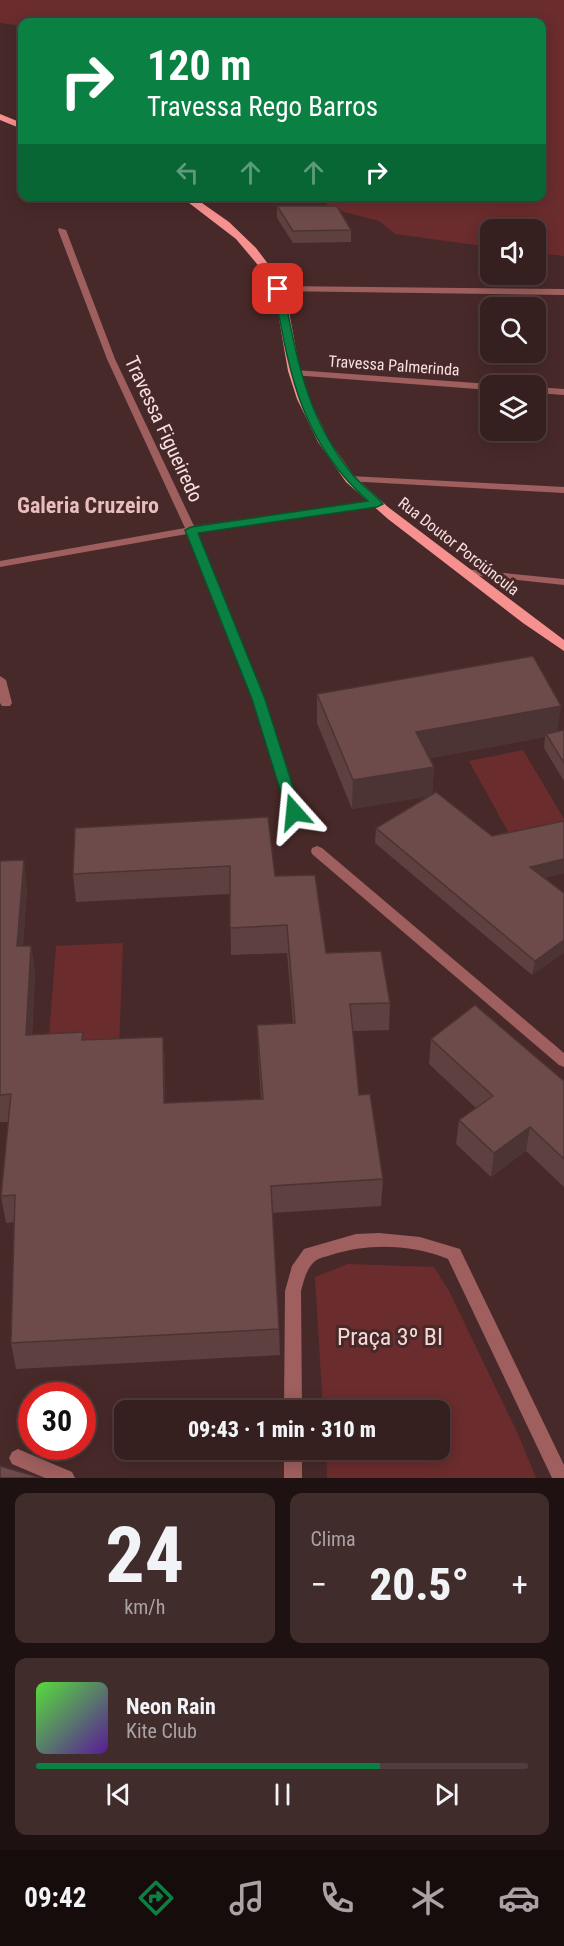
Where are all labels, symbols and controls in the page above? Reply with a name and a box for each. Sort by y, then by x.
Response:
text: 120 m [147,41,252,90]
icon: right [48,42,126,120]
text: Travessa Rego Barros [147,91,378,123]
icon: left [171,156,204,189]
icon: ahead [234,156,267,189]
icon: ahead [297,156,330,189]
icon: right [360,156,393,189]
map controls [480,219,546,441]
button: sound [480,219,546,285]
pin [252,263,303,314]
icon: arrive [261,272,294,305]
button: search [480,297,546,363]
street label: Travessa Palmerinda [328,351,460,380]
street label: Travessa Figueiredo [120,352,208,506]
button: layers [480,375,546,441]
district label: Galeria Cruzeiro [17,493,159,518]
street label: Rua Doutor Porciúncula [394,493,523,599]
position arrow [262,780,326,844]
park label: Praça 3º BI [337,1323,443,1351]
speed limit sign: 30 [18,1382,96,1460]
text: 09:43 · 1 min · 310 m [188,1417,376,1442]
text: 24 [105,1510,184,1601]
text: Clima [311,1527,356,1551]
text: 20.5° [369,1558,469,1611]
text: − [311,1565,327,1604]
text: + [512,1565,528,1604]
text: km/h [124,1595,165,1619]
text: Neon Rain [126,1694,216,1719]
text: Kite Club [126,1719,197,1743]
icon: previous [102,1778,135,1811]
icon: pause [266,1778,299,1811]
icon: next [430,1778,463,1811]
icon: directions [135,1877,177,1919]
icon: music [226,1877,268,1919]
icon: phone [316,1877,358,1919]
icon: climate [407,1877,449,1919]
icon: car [498,1877,540,1919]
text: 09:42 [24,1882,86,1914]

